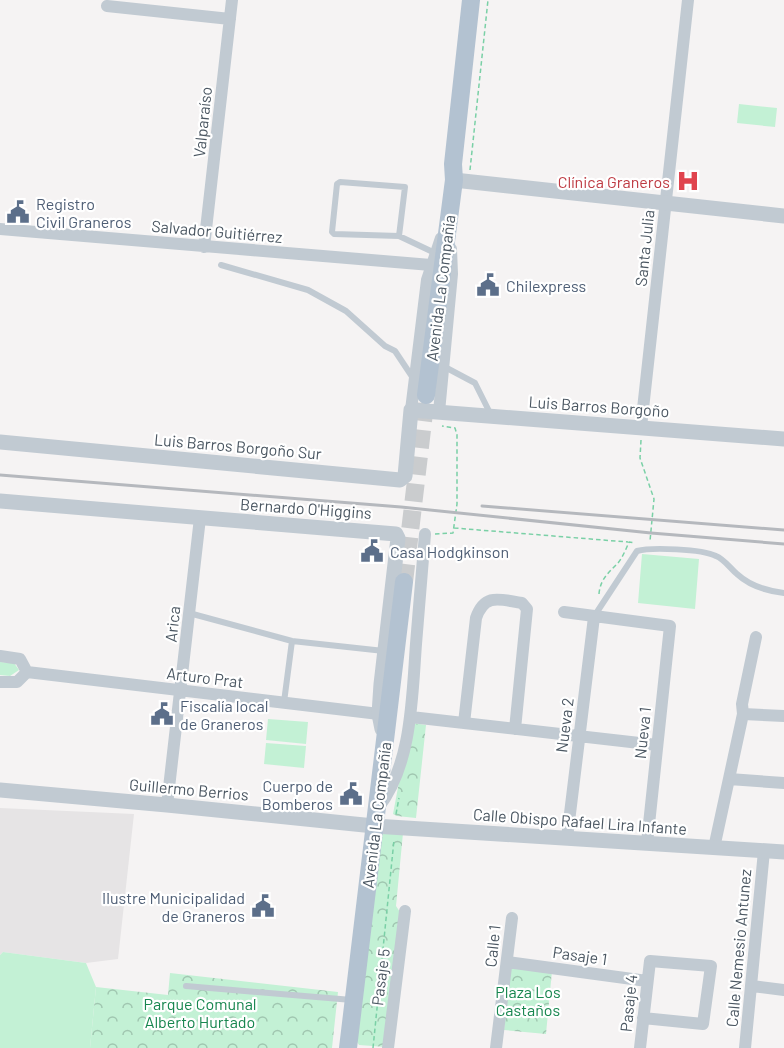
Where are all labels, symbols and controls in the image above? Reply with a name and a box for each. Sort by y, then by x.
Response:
street label: Valparaíso [189,86,215,158]
hospital icon: Clínica Graneros [675,168,701,194]
place label: Clínica Graneros [558,172,670,191]
place label: Registro Civil Graneros [36,194,131,231]
public building icon: Registro Civil Graneros [5,199,31,225]
street label: Santa Julia [631,209,657,287]
street label: Avenida La Compañía [422,214,458,362]
street label: Salvador Guitiérrez [151,216,283,246]
public building icon: Chilexpress [475,272,501,298]
place label: Chilexpress [506,276,586,295]
street label: Luis Barros Borgoño [528,392,670,420]
street label: Luis Barros Borgoño Sur [154,429,323,463]
street label: Bernardo O'Higgins [240,494,372,522]
public building icon: Casa Hodgkinson [359,538,385,564]
place label: Casa Hodgkinson [390,542,509,561]
street label: Arica [161,605,183,643]
street label: Arturo Prat [166,663,244,691]
place label: Fiscalía local de Graneros [180,696,268,733]
street label: Nueva 2 [551,697,577,753]
public building icon: Fiscalía local de Graneros [149,701,175,727]
street label: Nueva 1 [630,706,654,760]
street label: Avenida La Compañía [358,741,394,889]
street label: Guillermo Berrios [128,774,250,804]
place label: Cuerpo de Bomberos [262,776,333,813]
public building icon: Cuerpo de Bomberos [338,781,364,807]
street label: Calle Obispo Rafael Lira Infante [472,804,688,838]
street label: Calle Nemesio Antunez [722,868,754,1028]
place label: Ilustre Municipalidad de Graneros [102,888,245,925]
public building icon: Ilustre Municipalidad de Graneros [250,893,276,919]
street label: Calle 1 [480,924,504,968]
street label: Pasaje 1 [552,942,608,968]
street label: Pasaje 5 [367,947,393,1007]
street label: Pasaje 4 [616,973,640,1033]
park label: Plaza Los Castaños [495,982,561,1019]
park label: Parque Comunal Alberto Hurtado [143,994,257,1031]

